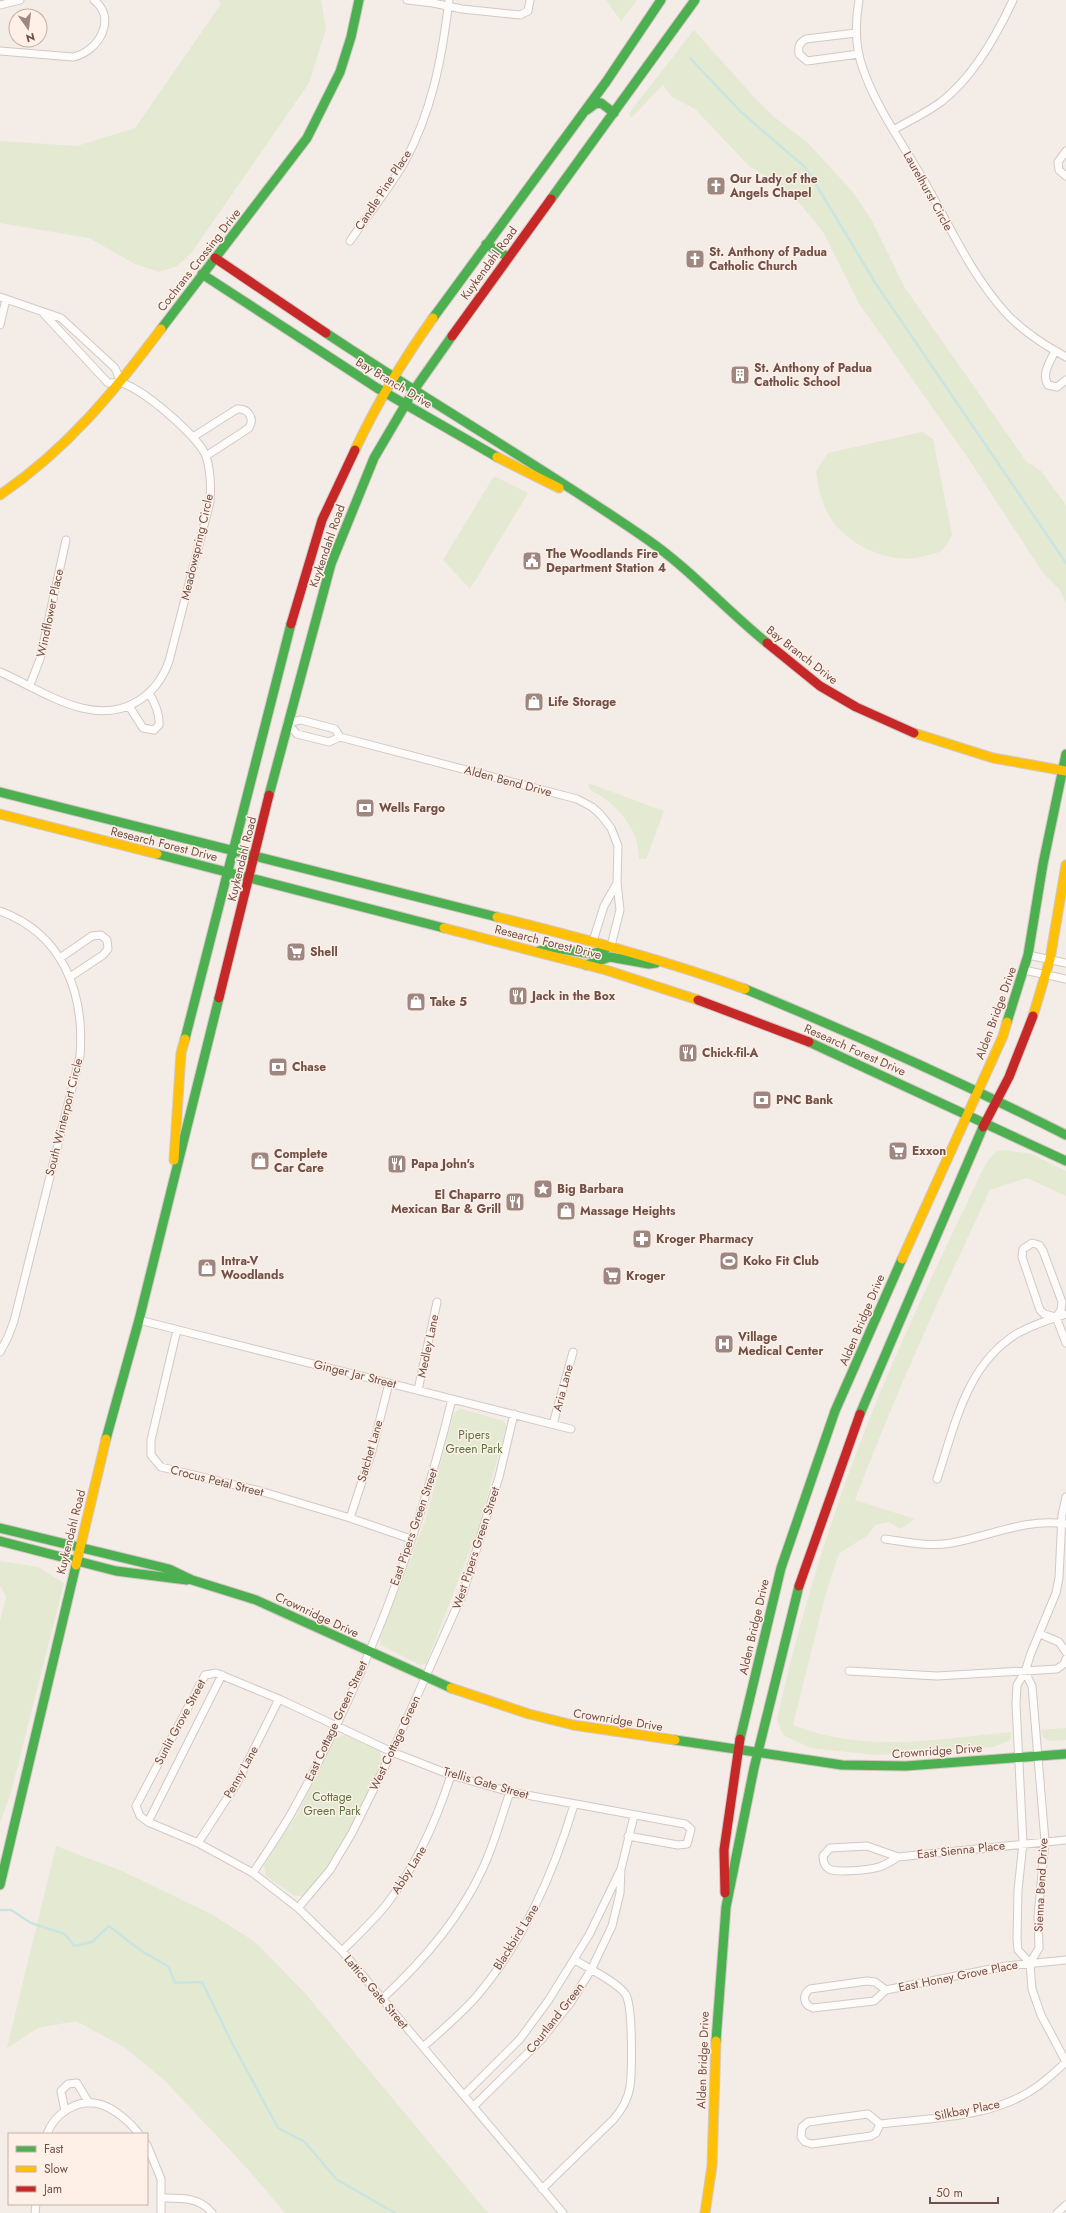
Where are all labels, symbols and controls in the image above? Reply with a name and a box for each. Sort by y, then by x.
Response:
north arrow [8,8,48,48]
text: N [24,29,37,47]
street label: Candle Pine Place [350,146,416,234]
street label: Laurelhurst Circle [899,148,957,234]
place label: Our Lady of the Angels Chapel [729,170,818,202]
church icon: Our Lady of the Angels Chapel [705,175,727,197]
street label: Cochrans Crossing Drive [153,205,245,315]
street label: Kuykendahl Road [456,223,522,303]
place label: St. Anthony of Padua Catholic Church [709,243,827,275]
church icon: St. Anthony of Padua Catholic Church [684,248,706,270]
street label: Bay Branch Drive [352,353,436,413]
place label: St. Anthony of Padua Catholic School [754,359,872,391]
building icon: St. Anthony of Padua Catholic School [729,364,751,386]
street label: Meadowspring Circle [176,492,218,602]
street label: Kuykendahl Road [304,502,350,590]
place label: The Woodlands Fire Department Station 4 [546,545,666,577]
public building icon: The Woodlands Fire Department Station 4 [521,550,543,572]
street label: Windflower Place [32,567,68,659]
street label: Bay Branch Drive [762,621,842,689]
shop icon: Life Storage [523,691,545,713]
place label: Life Storage [548,693,616,711]
street label: Alden Bend Drive [462,761,554,801]
bank icon: Wells Fargo [354,797,376,819]
place label: Wells Fargo [379,799,445,817]
street label: Kuykendahl Road [223,815,261,903]
street label: Research Forest Drive [109,822,219,866]
street label: Research Forest Drive [493,920,603,964]
supermarket icon: Shell [285,941,307,963]
place label: Shell [310,943,338,961]
street label: Alden Bridge Drive [971,964,1021,1062]
restaurant icon: Jack in the Box [507,985,529,1007]
place label: Jack in the Box [530,987,616,1005]
shop icon: Take 5 [405,991,427,1013]
place label: Take 5 [430,993,467,1011]
street label: Research Forest Drive [801,1019,909,1081]
restaurant icon: Chick-fil-A [677,1042,699,1064]
place label: Chick-fil-A [702,1044,758,1062]
street label: South Winterport Circle [41,1056,87,1178]
bank icon: Chase [267,1056,289,1078]
place label: Chase [292,1058,326,1076]
bank icon: PNC Bank [751,1089,773,1111]
place label: PNC Bank [776,1091,833,1109]
supermarket icon: Exxon [887,1140,909,1162]
place label: Exxon [912,1142,946,1160]
place label: Complete Car Care [274,1145,328,1177]
shop icon: Complete Car Care [249,1150,271,1172]
restaurant icon: Papa John's [386,1153,408,1175]
place label: Papa John's [411,1155,475,1173]
place icon: Big Barbara [532,1178,554,1200]
place label: Big Barbara [557,1180,624,1198]
place label: El Chaparro Mexican Bar & Grill [391,1186,501,1218]
restaurant icon: El Chaparro Mexican Bar & Grill [504,1191,526,1213]
shop icon: Massage Heights [555,1200,577,1222]
place label: Massage Heights [580,1202,676,1220]
pharmacy icon: Kroger Pharmacy [631,1228,653,1250]
place label: Kroger Pharmacy [656,1230,754,1248]
sports icon: Koko Fit Club [718,1250,740,1272]
place label: Intra-V Woodlands [221,1252,284,1284]
place label: Koko Fit Club [743,1252,819,1270]
shop icon: Intra-V Woodlands [196,1257,218,1279]
supermarket icon: Kroger [601,1265,623,1287]
place label: Kroger [626,1267,665,1285]
street label: Alden Bridge Drive [835,1272,889,1368]
street label: Medley Lane [413,1313,443,1379]
place label: Village Medical Center [737,1328,823,1360]
hospital icon: Village Medical Center [713,1333,735,1355]
street label: Ginger Jar Street [312,1355,398,1393]
street label: Aria Lane [548,1362,578,1414]
street label: Satchet Lane [353,1418,387,1484]
park label: Pipers Green Park [446,1426,503,1458]
street label: Crocus Petal Street [169,1461,265,1501]
street label: East Pipers Green Street [385,1466,443,1588]
street label: West Pipers Green Street [448,1484,504,1612]
street label: Kuykendahl Road [52,1488,90,1576]
street label: Alden Bridge Drive [734,1577,774,1677]
street label: Crownridge Drive [272,1588,362,1642]
street label: East Cottage Green Street [300,1658,372,1784]
street label: Sunlit Grove Street [150,1676,210,1768]
street label: West Cottage Green [365,1692,425,1794]
street label: Crownridge Drive [572,1704,664,1736]
street label: Crownridge Drive [891,1739,983,1763]
street label: Penny Lane [219,1743,263,1801]
street label: Trellis Gate Street [441,1762,531,1804]
park label: Cottage Green Park [304,1788,361,1820]
street label: East Sienna Place [916,1836,1006,1864]
street label: Sienna Bend Drive [1030,1838,1052,1932]
street label: Abby Lane [387,1842,431,1898]
street label: Blackbird Lane [489,1901,543,1973]
street label: Lattice Gate Street [340,1951,413,2033]
street label: East Honey Grove Place [897,1956,1019,1996]
street label: Courtland Green [522,1979,588,2057]
street label: Alden Bridge Drive [692,2011,714,2109]
street label: Silkbay Place [933,2095,1001,2125]
legend [8,2133,148,2205]
text: Fast [44,2140,63,2158]
text: Slow [44,2160,69,2178]
scale bar [930,2179,998,2205]
text: Jam [42,2180,62,2198]
text: 50 m [936,2184,963,2202]

